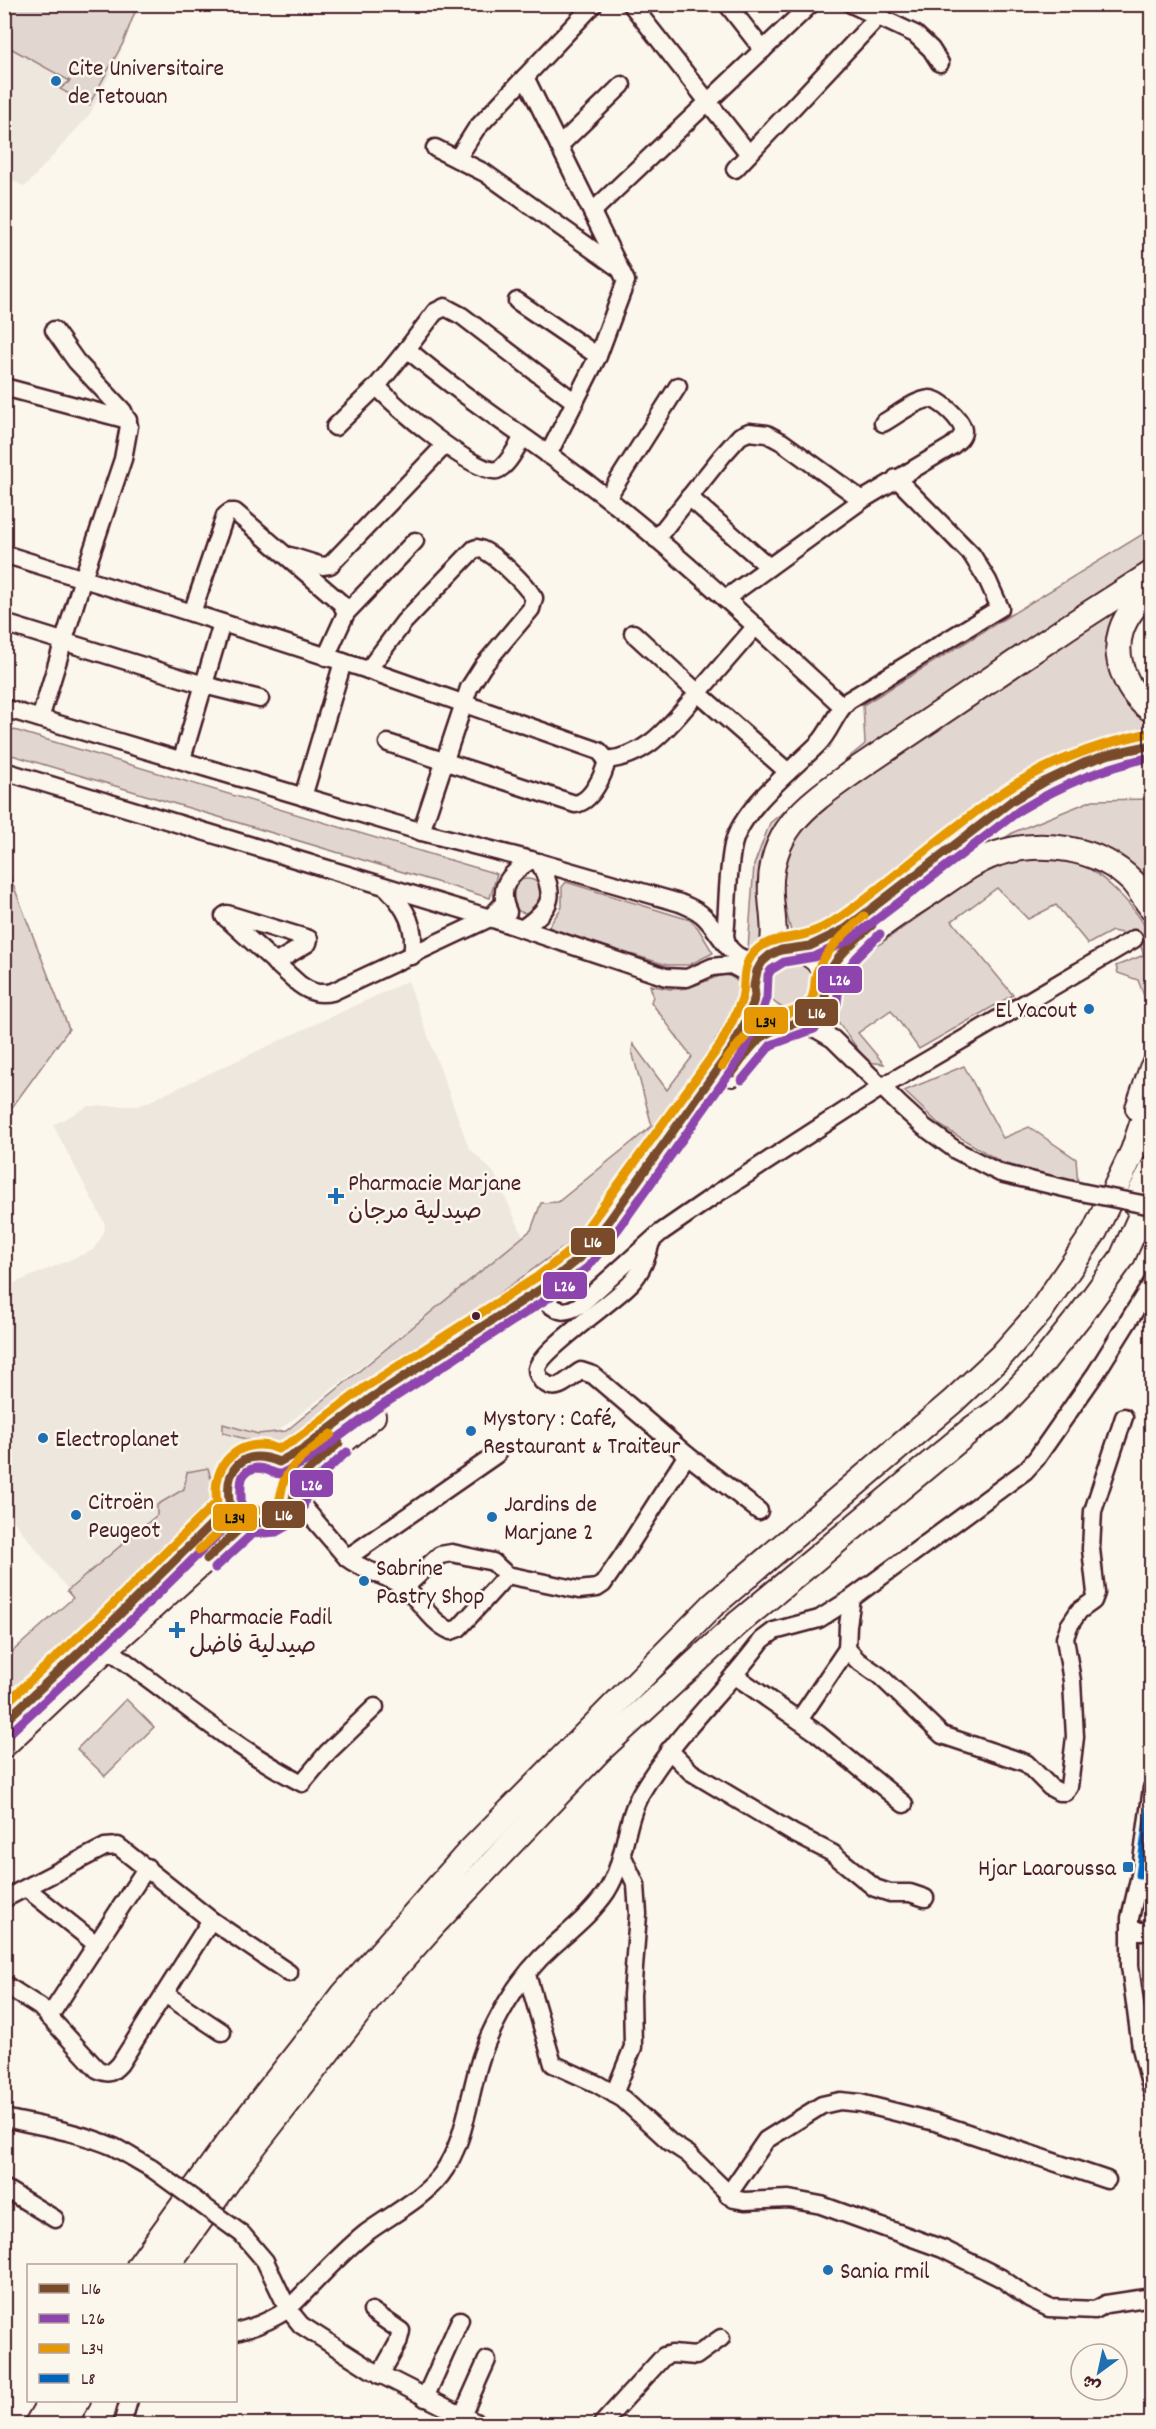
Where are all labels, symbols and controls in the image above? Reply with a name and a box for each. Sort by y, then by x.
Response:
place label: Cite Universitaire de Tetouan [68,53,224,115]
marker: Cite Universitaire de Tetouan [49,74,63,88]
line badge: L26 [817,965,863,994]
text: L26 [829,970,851,993]
place label: El Yacout [995,995,1077,1029]
line badge: L16 [794,998,839,1027]
marker: El Yacout [1082,1002,1096,1016]
text: L16 [808,1003,826,1026]
line badge: L34 [743,1006,789,1035]
text: L34 [756,1012,776,1035]
place label: Pharmacie Marjane صيدلية مرجان [348,1168,521,1230]
marker: Pharmacie Marjane صيدلية مرجان [329,1189,343,1203]
line badge: L16 [570,1227,616,1256]
text: L16 [584,1232,602,1255]
line badge: L26 [542,1271,588,1300]
text: L26 [554,1276,576,1299]
unlabelled marker [470,1310,482,1322]
place label: Mystory : Café, Restaurant & Traiteur [483,1403,680,1465]
place label: Electroplanet [55,1424,179,1458]
marker: Mystory : Café, Restaurant & Traiteur [464,1424,478,1438]
marker: Electroplanet [36,1431,50,1445]
line badge: L26 [289,1469,334,1498]
text: L26 [301,1475,323,1498]
place label: Citroën Peugeot [88,1487,161,1549]
place label: Jardins de Marjane 2 [504,1489,597,1551]
line badge: L16 [261,1500,306,1529]
line badge: L34 [212,1503,258,1532]
text: L16 [275,1505,293,1528]
marker: Citroën Peugeot [69,1508,83,1522]
text: L34 [225,1508,245,1531]
marker: Jardins de Marjane 2 [485,1510,499,1524]
place label: Sabrine Pastry Shop [376,1553,485,1615]
marker: Sabrine Pastry Shop [357,1574,371,1588]
place label: Pharmacie Fadil صيدلية فاضل [189,1602,332,1664]
marker: Pharmacie Fadil صيدلية فاضل [170,1623,184,1637]
place label: Hjar Laaroussa [978,1853,1117,1887]
marker: Hjar Laaroussa [1121,1860,1135,1874]
place label: Sania rmil [840,2256,930,2290]
marker: Sania rmil [821,2263,835,2277]
legend [27,2264,237,2402]
text: L16 [81,2278,101,2303]
text: L26 [81,2308,105,2333]
text: L34 [81,2338,104,2363]
north arrow [1069,2342,1129,2402]
text: L8 [81,2368,96,2393]
text: ش [1079,2368,1106,2397]

